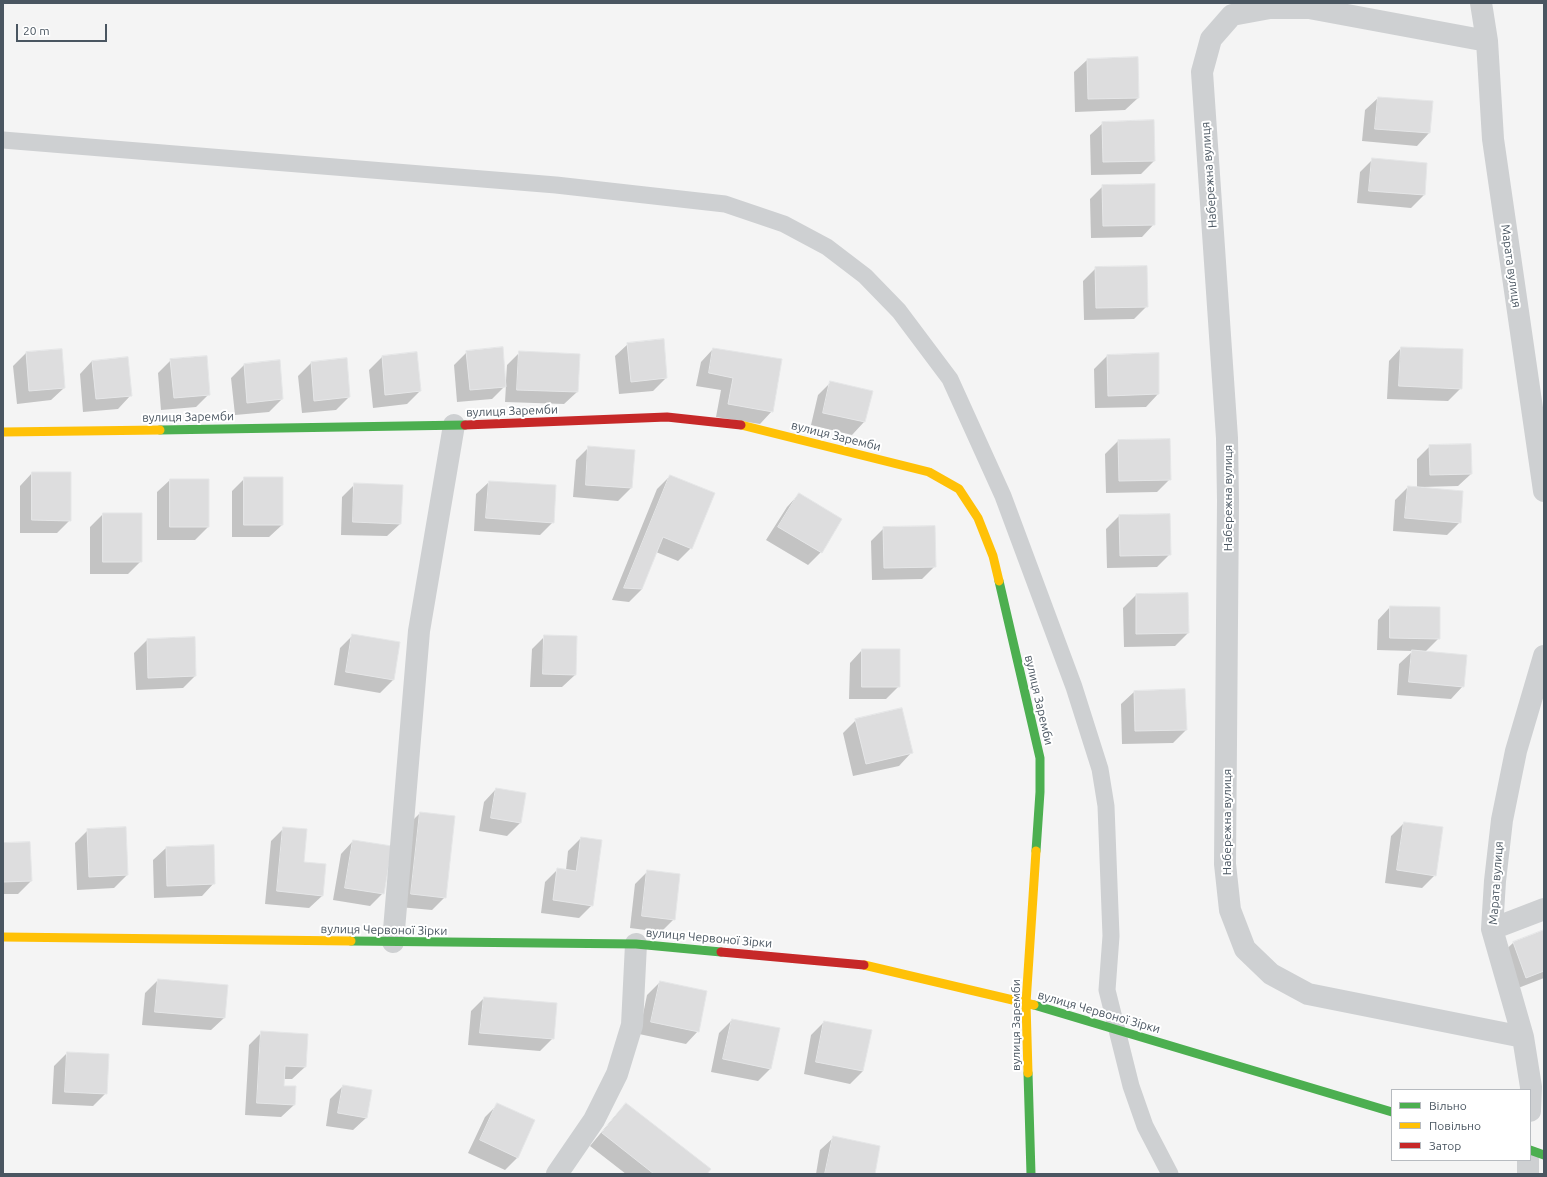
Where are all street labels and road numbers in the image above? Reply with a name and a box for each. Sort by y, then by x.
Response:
street label: Набережна вулиця [1198,121,1220,229]
street label: Марата вулиця [1498,224,1524,308]
street label: вулиця Заремби [466,402,558,420]
street label: вулиця Заремби [142,409,234,425]
street label: вулиця Заремби [790,418,882,454]
street label: Набережна вулиця [1221,445,1235,551]
street label: вулиця Заремби [1022,654,1056,746]
street label: Набережна вулиця [1220,769,1234,875]
street label: Марата вулиця [1486,841,1506,925]
street label: вулиця Червоної Зірки [320,922,448,938]
street label: вулиця Червоної Зірки [645,925,773,951]
street label: вулиця Заремби [1009,979,1023,1071]
street label: вулиця Червоної Зірки [1036,988,1162,1036]

